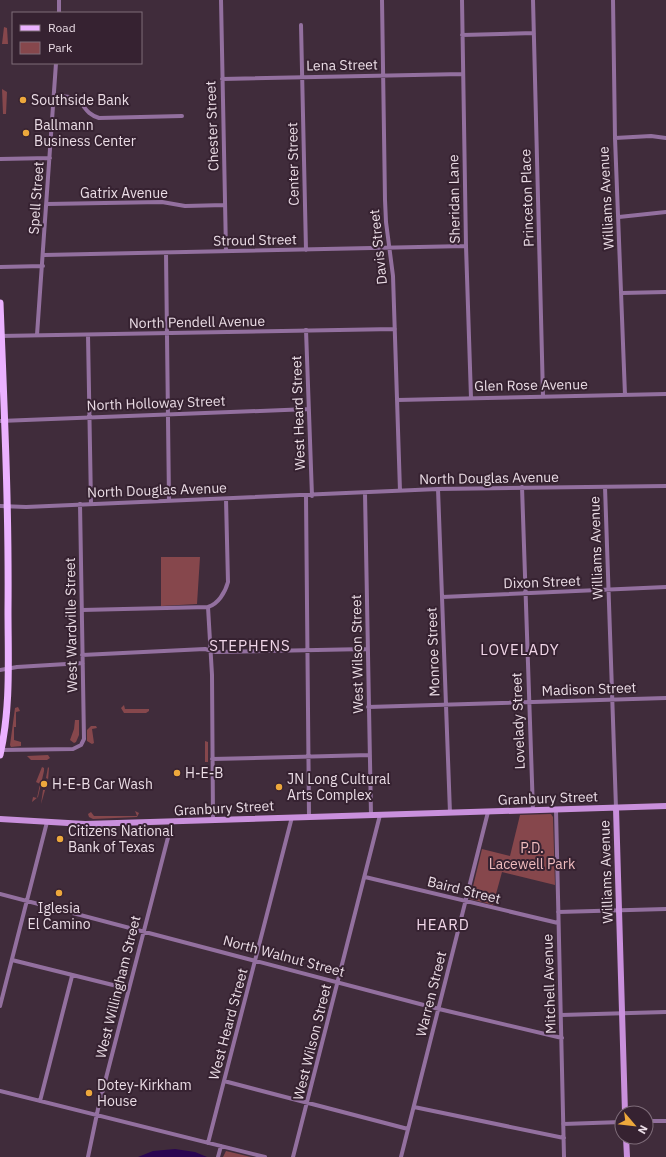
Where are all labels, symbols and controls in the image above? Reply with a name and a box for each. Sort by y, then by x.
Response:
legend [12,12,142,64]
text: Road [48,20,76,35]
text: Park [48,40,73,55]
street label: Lena Street [306,55,378,75]
street label: Chester Street [201,80,223,172]
place label: Southside Bank [31,91,130,109]
marker: Southside Bank [18,95,28,105]
place label: Ballmann Business Center [34,116,136,150]
street label: Center Street [283,122,303,206]
marker: Ballmann Business Center [21,128,31,138]
street label: Williams Avenue [594,145,618,250]
street label: Princeton Place [516,148,538,247]
street label: Sheridan Lane [444,154,464,244]
street label: Spell Street [24,161,48,235]
street label: Gatrix Avenue [80,184,168,202]
street label: Davis Street [365,208,391,286]
street label: Stroud Street [213,230,297,250]
street label: North Pendell Avenue [129,312,266,332]
street label: West Heard Street [287,355,309,471]
street label: Glen Rose Avenue [474,375,588,395]
street label: North Holloway Street [86,392,226,414]
street label: North Douglas Avenue [419,468,559,488]
street label: North Douglas Avenue [87,479,227,501]
street label: Williams Avenue [585,496,607,600]
street label: West Wardville Street [61,557,81,693]
street label: Dixon Street [503,572,581,592]
street label: West Wilson Street [347,594,367,714]
street label: Monroe Street [422,607,444,697]
district label: STEPHENS [209,636,291,655]
district label: LOVELADY [480,640,560,659]
street label: Lovelady Street [507,672,529,770]
street label: Madison Street [541,678,637,700]
place label: H-E-B [185,764,223,782]
marker: H-E-B [172,768,182,778]
place label: JN Long Cultural Arts Complex [287,770,391,804]
place label: H-E-B Car Wash [52,775,153,793]
marker: H-E-B Car Wash [39,779,49,789]
marker: JN Long Cultural Arts Complex [274,782,284,792]
street label: Granbury Street [498,787,599,809]
street label: Granbury Street [173,796,275,820]
street label: Williams Avenue [595,820,617,924]
place label: Citizens National Bank of Texas [68,822,174,856]
marker: Citizens National Bank of Texas [55,834,65,844]
park label: P.D. Lacewell Park [489,839,576,873]
street label: Baird Street [425,872,503,908]
marker: Iglesia El Camino [54,888,64,898]
place label: Iglesia El Camino [28,899,91,933]
street label: West Willingham Street [92,914,144,1060]
district label: HEARD [416,915,470,934]
street label: North Walnut Street [221,931,347,981]
street label: Mitchell Avenue [538,933,560,1034]
street label: Warren Street [412,949,450,1039]
street label: West Heard Street [204,966,252,1082]
street label: West Wilson Street [289,982,335,1102]
place label: Dotey-Kirkham House [97,1076,192,1110]
marker: Dotey-Kirkham House [84,1088,94,1098]
north arrow [614,1105,654,1145]
text: N [635,1123,651,1137]

